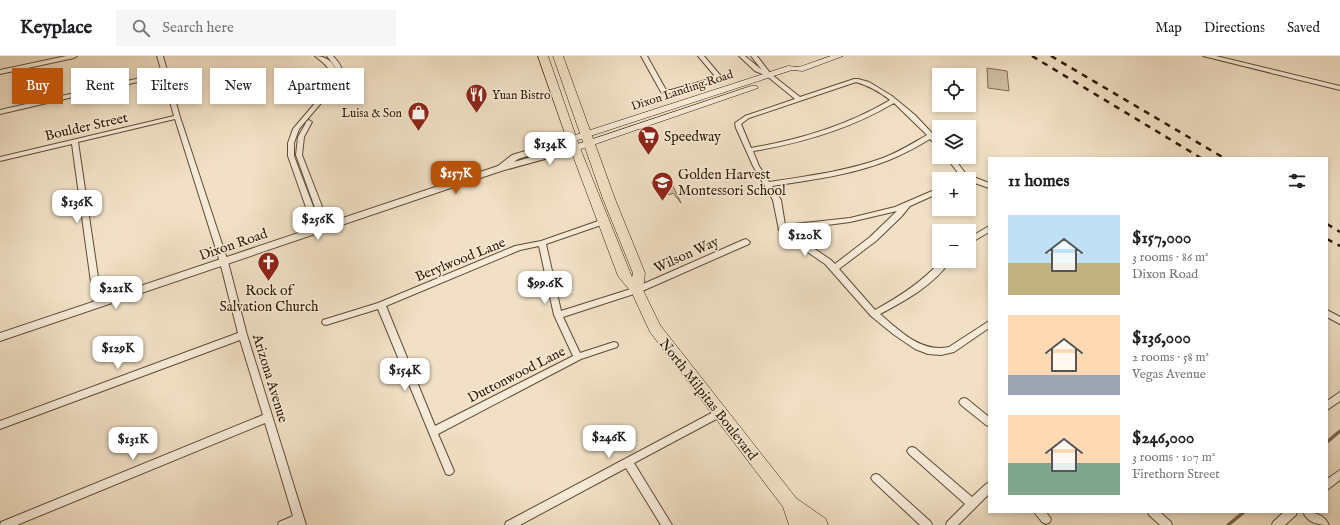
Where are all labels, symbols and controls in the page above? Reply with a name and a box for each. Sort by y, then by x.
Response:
search box [116,10,396,46]
text: Keyplace [20,16,92,40]
icon: search [130,17,152,39]
text: Search here [162,18,234,37]
text: Map [1155,19,1182,37]
text: Directions [1204,19,1265,37]
text: Saved [1287,19,1320,37]
street label: Dixon Landing Road [629,67,736,114]
chip: Buy [12,68,63,104]
chip: Rent [71,68,129,104]
chip: Filters [137,68,202,104]
chip: New [210,68,266,104]
chip: Apartment [274,68,364,104]
map controls [932,68,976,268]
button: locate [932,68,976,112]
restaurant icon: Yuan Bistro [464,82,490,115]
place label: Yuan Bistro [492,88,551,103]
shop icon: Luisa & Son [405,100,431,133]
place label: Luisa & Son [341,106,403,121]
street label: Boulder Street [43,109,130,145]
button: layers [932,120,976,164]
supermarket icon: Speedway [636,123,662,156]
place label: Speedway [664,128,721,146]
pin: $134K [522,132,578,166]
text: $134K [534,136,566,153]
pin: $157K [428,161,484,195]
text: $157K [440,165,472,182]
place label: Golden Harvest Montessori School [678,166,786,200]
school or university icon: Golden Harvest Montessori School [650,169,676,202]
icon: filters [1286,170,1308,192]
text: 11 homes [1008,171,1069,192]
button: + [932,172,976,216]
pin: $136K [49,190,105,224]
text: $136K [61,194,93,211]
pin: $256K [290,207,346,241]
text: $256K [302,211,334,228]
pin: $120K [777,223,833,257]
button: − [932,224,976,268]
street label: Dixon Road [197,225,270,265]
text: $120K [788,227,822,244]
text: $157,000 [1132,228,1191,249]
icon: home [1040,231,1088,279]
street label: Berylwood Lane [413,233,509,286]
street label: Wilson Way [651,233,722,277]
church icon: Rock of Salvation Church [256,249,282,282]
text: 3 rooms · 86 m² [1132,249,1209,266]
text: Dixon Road [1132,266,1198,283]
pin: $99.6K [512,271,578,305]
text: $99.6K [527,275,563,292]
pin: $221K [88,276,144,310]
text: $221K [99,280,133,297]
place label: Rock of Salvation Church [220,282,319,316]
text: $136,000 [1132,328,1191,349]
street label: Arizona Avenue [248,331,292,425]
icon: home [1040,331,1088,379]
street label: North Milpitas Boulevard [655,335,762,464]
pin: $129K [90,336,146,370]
text: $129K [101,340,135,357]
street label: Duttonwood Lane [464,342,569,407]
text: 2 rooms · 58 m² [1132,349,1209,366]
pin: $154K [377,358,433,392]
text: $154K [389,362,421,379]
text: Vegas Avenue [1132,366,1206,383]
pin: $246K [581,425,637,459]
pin: $131K [105,427,161,461]
text: $246,000 [1132,428,1194,449]
text: $246K [592,429,626,446]
text: $131K [117,431,149,448]
icon: home [1040,431,1088,479]
text: 3 rooms · 107 m² [1132,449,1215,466]
text: Firethorn Street [1132,466,1220,483]

